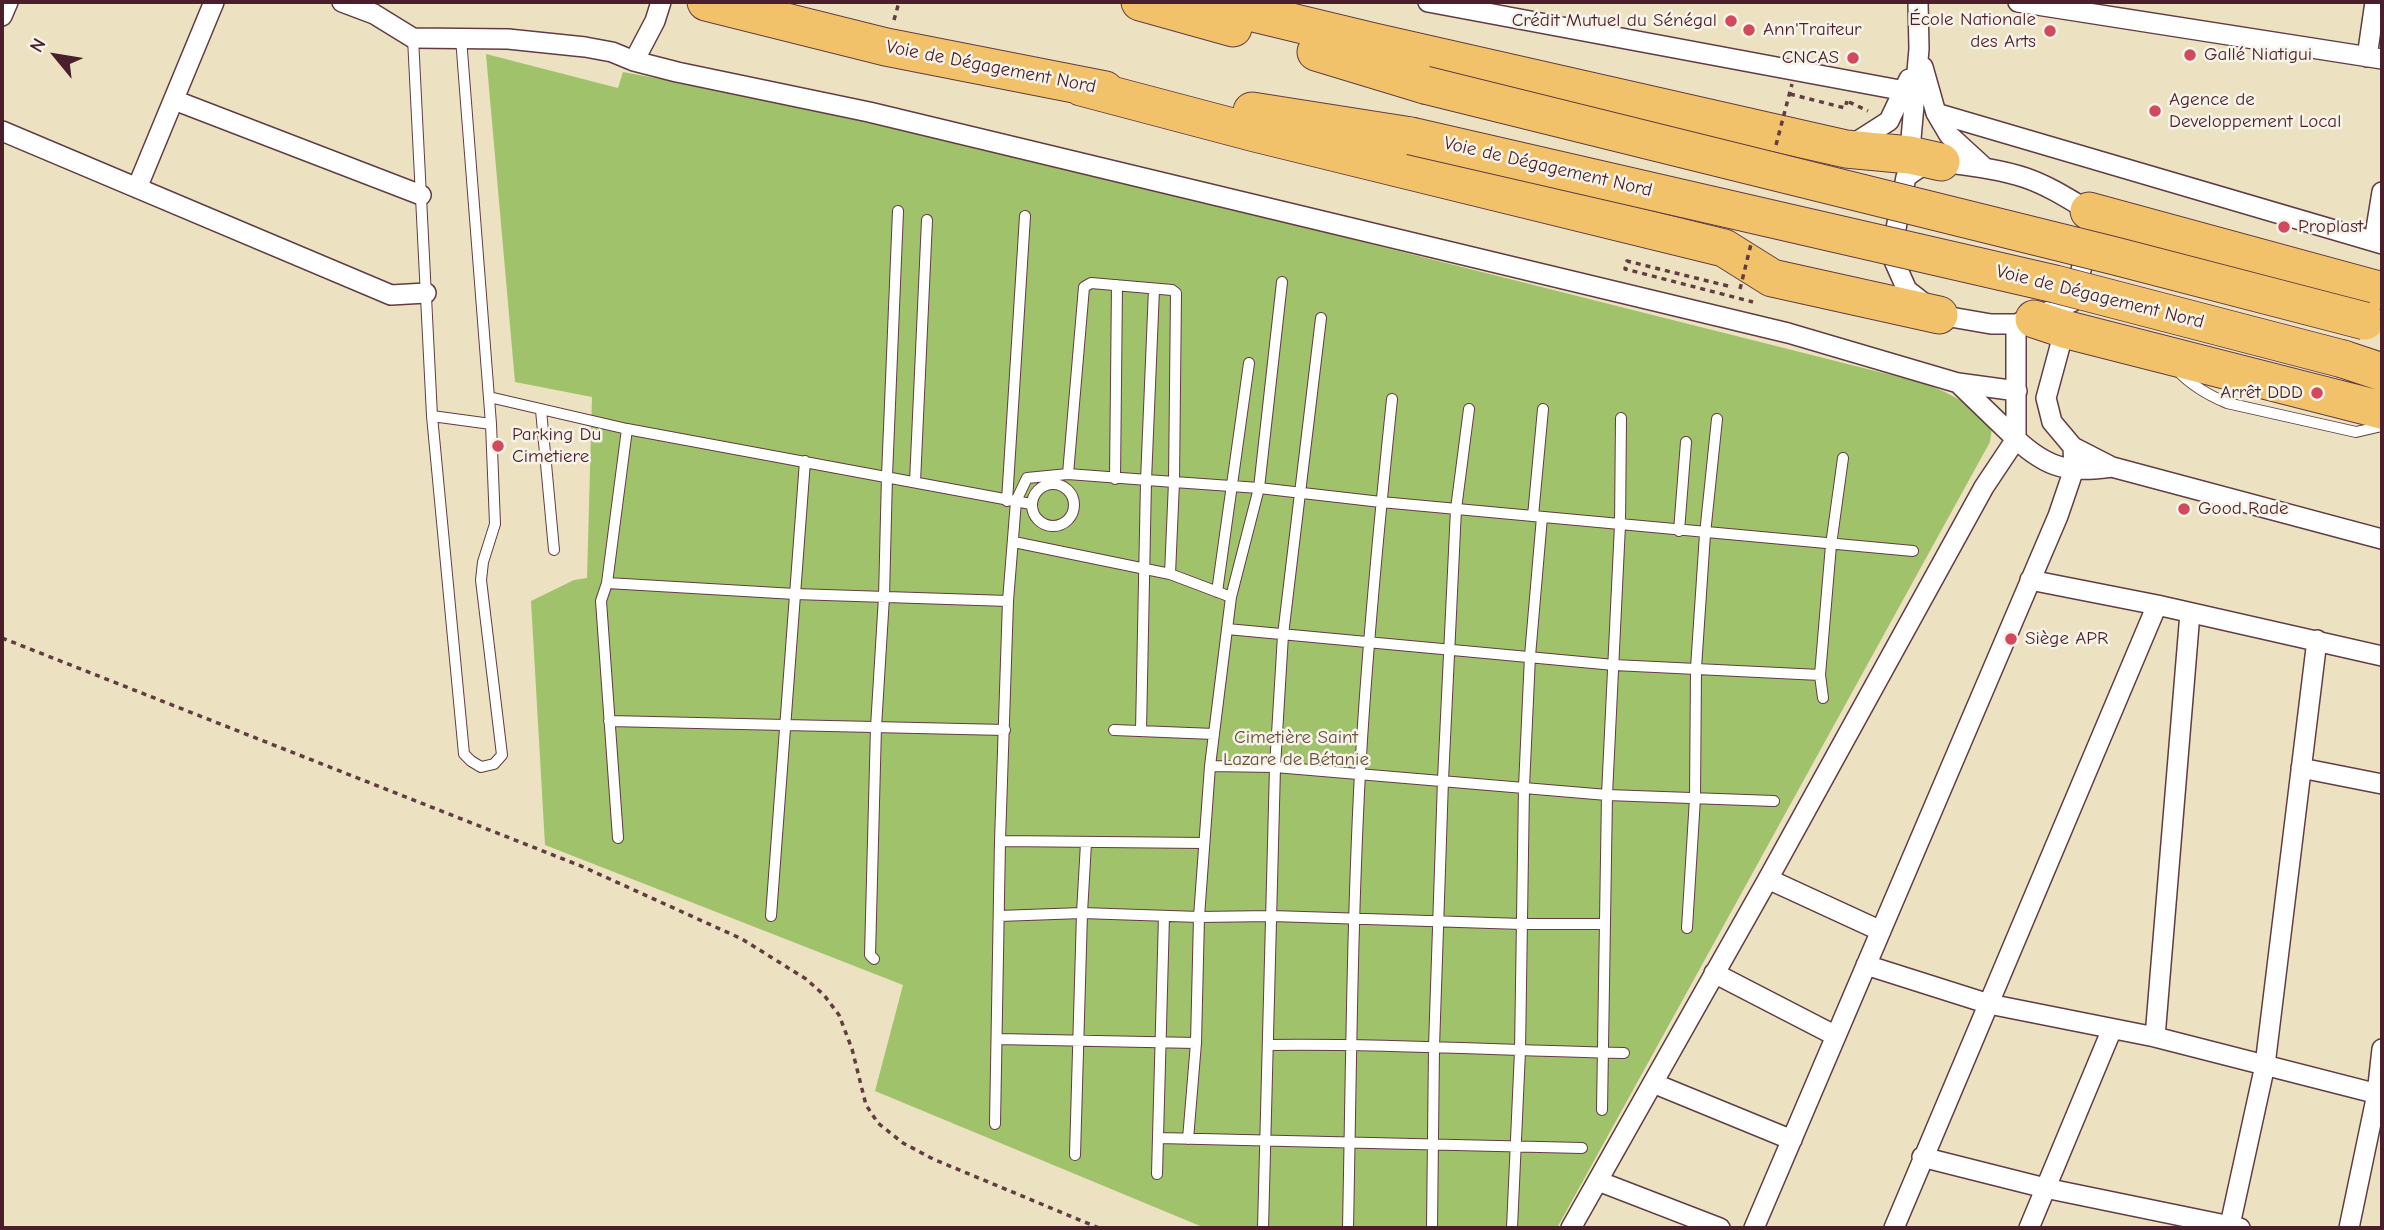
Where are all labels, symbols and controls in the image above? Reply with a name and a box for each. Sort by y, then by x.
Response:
place label: École Nationale des Arts [1909,9,2036,53]
place label: Crédit Mutuel du Sénégal [1512,10,1717,32]
marker: Crédit Mutuel du Sénégal [1723,13,1739,29]
place label: Ann'Traiteur [1763,19,1862,41]
north arrow [21,21,91,91]
marker: Ann'Traiteur [1741,22,1757,38]
marker: École Nationale des Arts [2042,23,2058,39]
text: N [25,35,50,56]
street label: Voie de Dégagement Nord [884,35,1098,99]
place label: Gallé Niatigui [2204,44,2312,66]
place label: CNCAS [1782,47,1839,69]
marker: Gallé Niatigui [2182,47,2198,63]
marker: CNCAS [1845,50,1861,66]
place label: Agence de Developpement Local [2169,89,2341,133]
marker: Agence de Developpement Local [2147,103,2163,119]
street label: Voie de Dégagement Nord [1442,132,1654,202]
place label: Proplast [2298,216,2363,238]
marker: Proplast [2276,219,2292,235]
street label: Voie de Dégagement Nord [1994,260,2206,334]
place label: Arrêt DDD [2220,382,2303,404]
marker: Arrêt DDD [2309,385,2325,401]
place label: Parking Du Cimetiere [512,424,601,468]
marker: Parking Du Cimetiere [490,438,506,454]
place label: Good Rade [2198,498,2289,520]
marker: Good Rade [2176,501,2192,517]
place label: Siège APR [2025,628,2108,650]
marker: Siège APR [2003,631,2019,647]
park label: Cimetière Saint Lazare de Bétanie [1223,727,1369,771]

